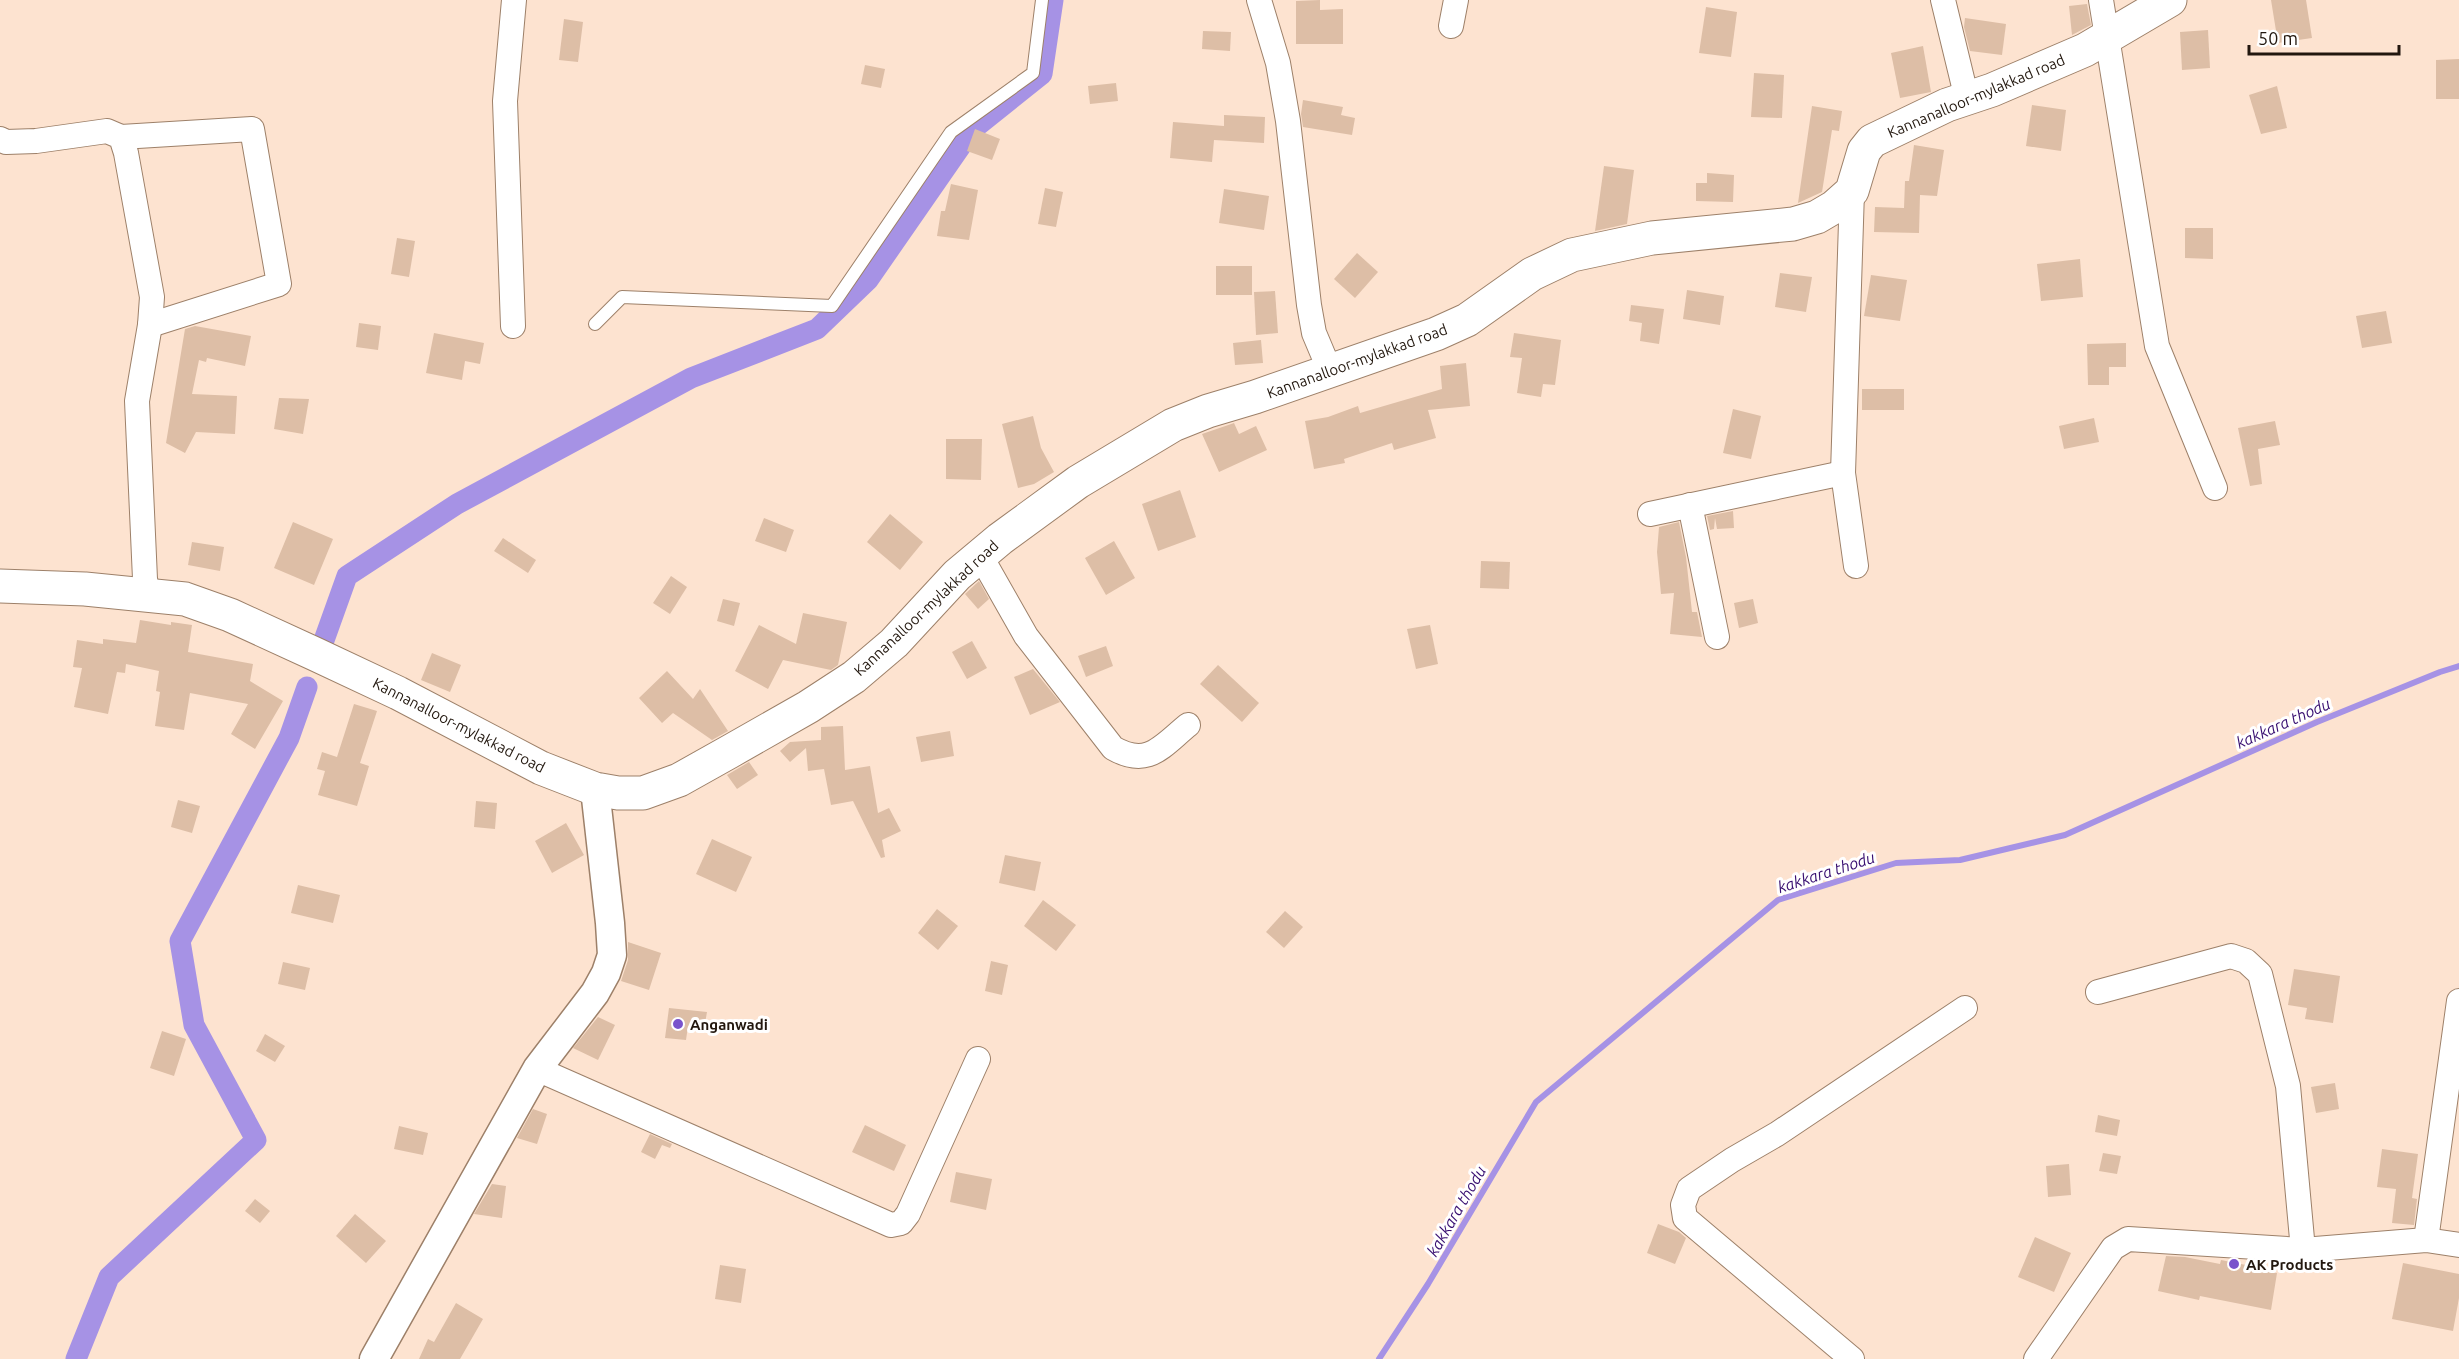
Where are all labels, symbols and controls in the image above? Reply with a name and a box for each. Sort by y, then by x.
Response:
scale bar [2249,18,2399,56]
text: 50 m [2258,28,2298,48]
street label: Kannanalloor-mylakkad road [1885,51,2067,141]
street label: Kannanalloor-mylakkad road [1264,320,1450,402]
street label: Kannanalloor-mylakkad road [850,537,1002,679]
street label: Kannanalloor-mylakkad road [370,674,548,776]
water label: kakkara thodu [2233,694,2333,752]
water label: kakkara thodu [1775,848,1877,896]
place label: Anganwadi [690,1016,768,1033]
marker: Anganwadi [671,1017,685,1031]
water label: kakkara thodu [1423,1162,1489,1259]
place label: AK Products [2246,1256,2333,1273]
marker: AK Products [2227,1257,2241,1271]

